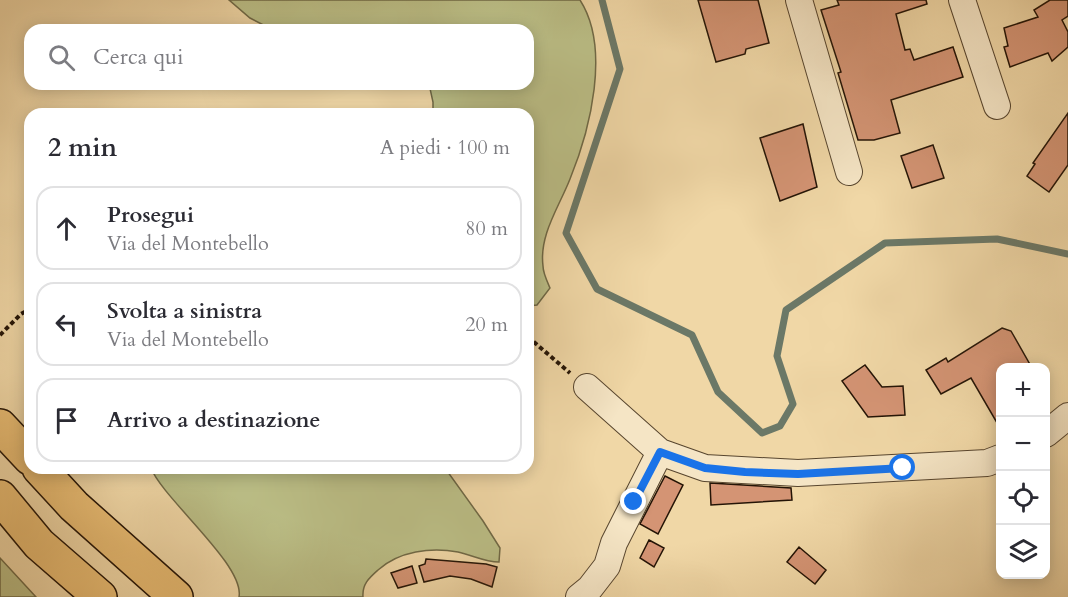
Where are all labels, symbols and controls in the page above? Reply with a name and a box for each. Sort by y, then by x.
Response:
search box [24,24,534,90]
icon: search [45,41,78,74]
text: Cerca qui [93,42,183,72]
text: 2 min [48,130,117,165]
text: A piedi · 100 m [380,134,510,161]
text: Prosegui [107,200,194,230]
icon: ahead [50,212,83,245]
text: 80 m [465,215,508,242]
text: Via del Montebello [107,230,269,257]
text: Svolta a sinistra [107,296,262,326]
icon: left [50,308,83,341]
text: 20 m [465,311,508,338]
text: Via del Montebello [107,326,269,353]
map controls [996,363,1050,579]
button: + [996,363,1050,417]
icon: arrive [50,404,83,437]
text: Arrivo a destinazione [107,405,320,435]
button: − [996,417,1050,471]
route start [889,454,915,480]
button: locate [996,471,1050,525]
route end [620,488,646,514]
button: layers [996,525,1050,579]

